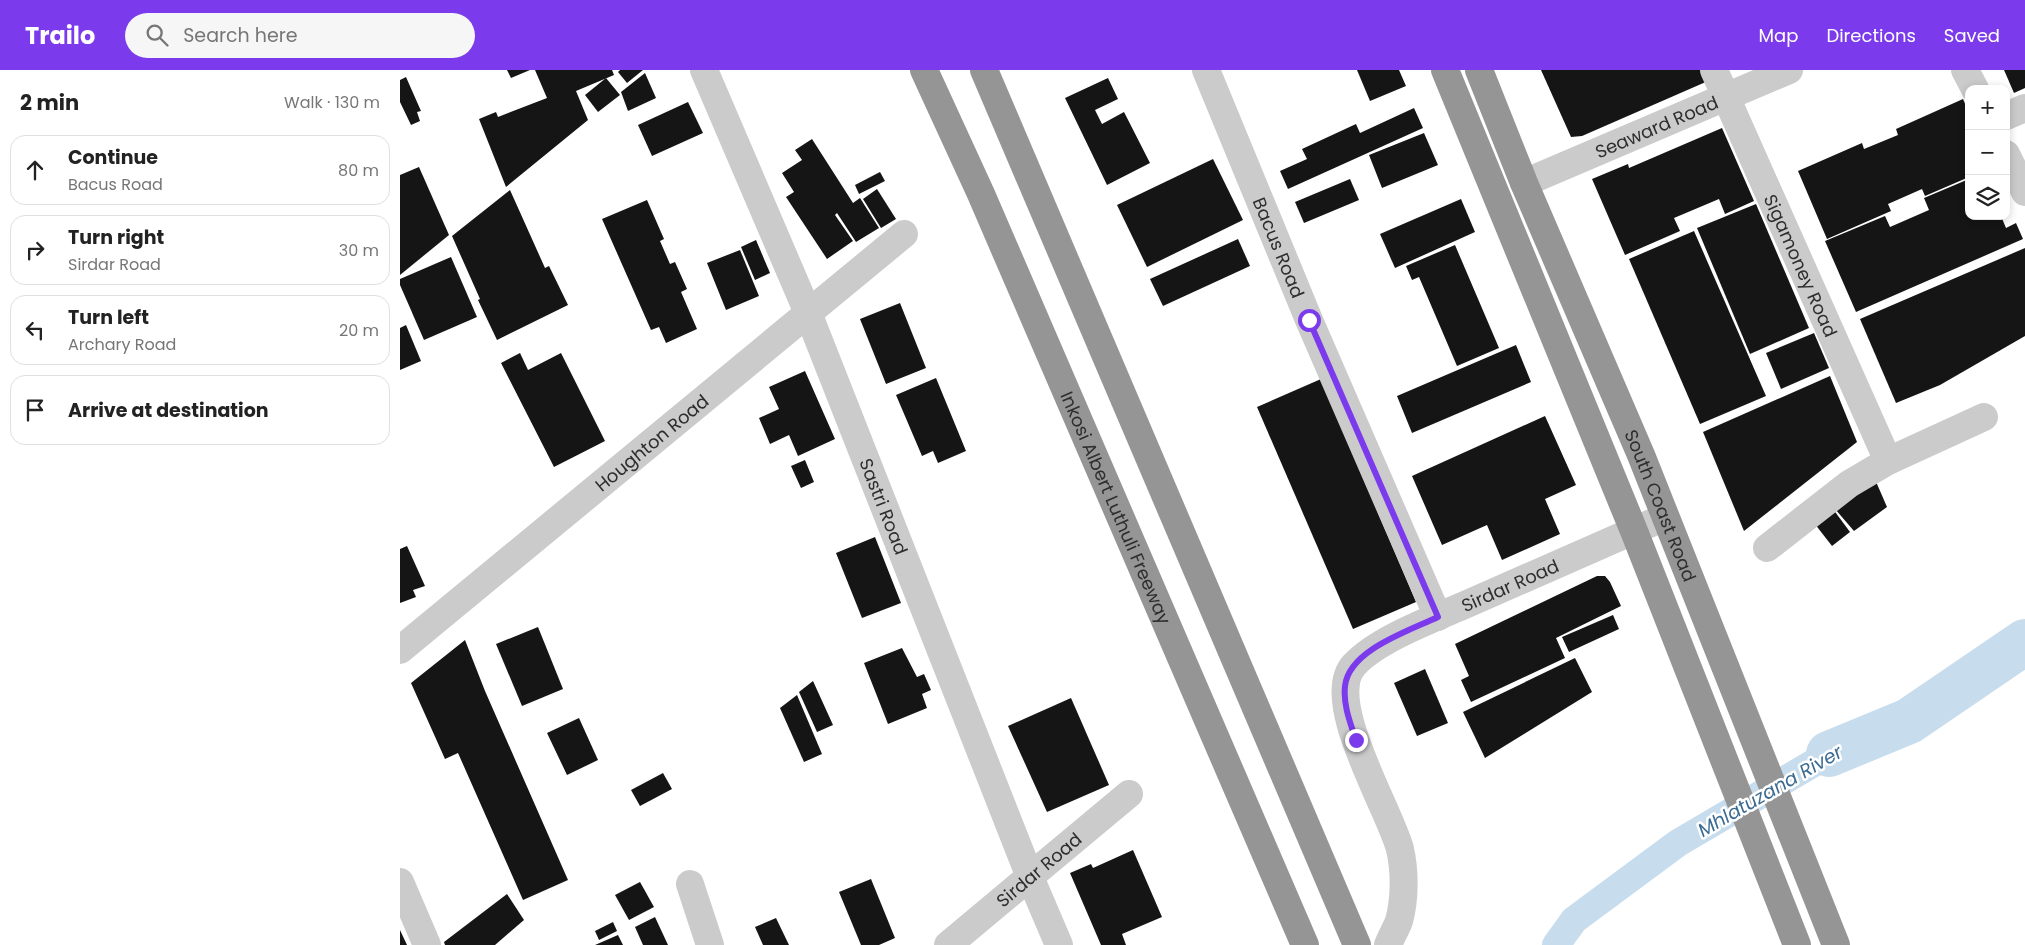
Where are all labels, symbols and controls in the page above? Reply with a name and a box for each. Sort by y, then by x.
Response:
search box [125,13,475,58]
text: Trailo [25,19,95,52]
icon: search [143,21,171,49]
text: Search here [183,22,298,49]
text: Map [1759,23,1798,48]
text: Directions [1826,23,1916,48]
text: Saved [1944,23,2000,48]
map controls [1965,85,2010,220]
button: + [1965,85,2010,130]
text: 2 min [20,88,79,117]
street label: Seaward Road [1591,89,1722,164]
text: Walk · 130 m [284,91,380,114]
button: − [1965,130,2010,175]
text: Continue [68,144,158,171]
icon: ahead [21,156,49,184]
text: 80 m [338,159,379,182]
text: Bacus Road [68,173,163,196]
button: layers [1965,175,2010,220]
street label: Sigamoney Road [1758,190,1844,341]
street label: Bacus Road [1247,193,1311,302]
text: Turn right [68,224,164,251]
icon: right [21,236,49,264]
text: 30 m [339,239,379,262]
text: Sirdar Road [68,253,161,276]
text: Turn left [68,304,149,331]
route start [1298,309,1321,332]
icon: left [21,316,49,344]
text: 20 m [339,319,379,342]
text: Archary Road [68,333,176,356]
street label: Inkosi Albert Luthuli Freeway [1055,387,1178,628]
street label: Houghton Road [589,388,714,497]
icon: arrive [21,396,49,424]
text: Arrive at destination [68,397,269,424]
street label: South Coast Road [1619,426,1703,585]
street label: Sastri Road [854,454,914,558]
street label: Sirdar Road [1457,553,1563,618]
route end [1345,729,1368,752]
water label: Mhlatuzana River [1693,738,1848,843]
street label: Sirdar Road [991,826,1087,912]

